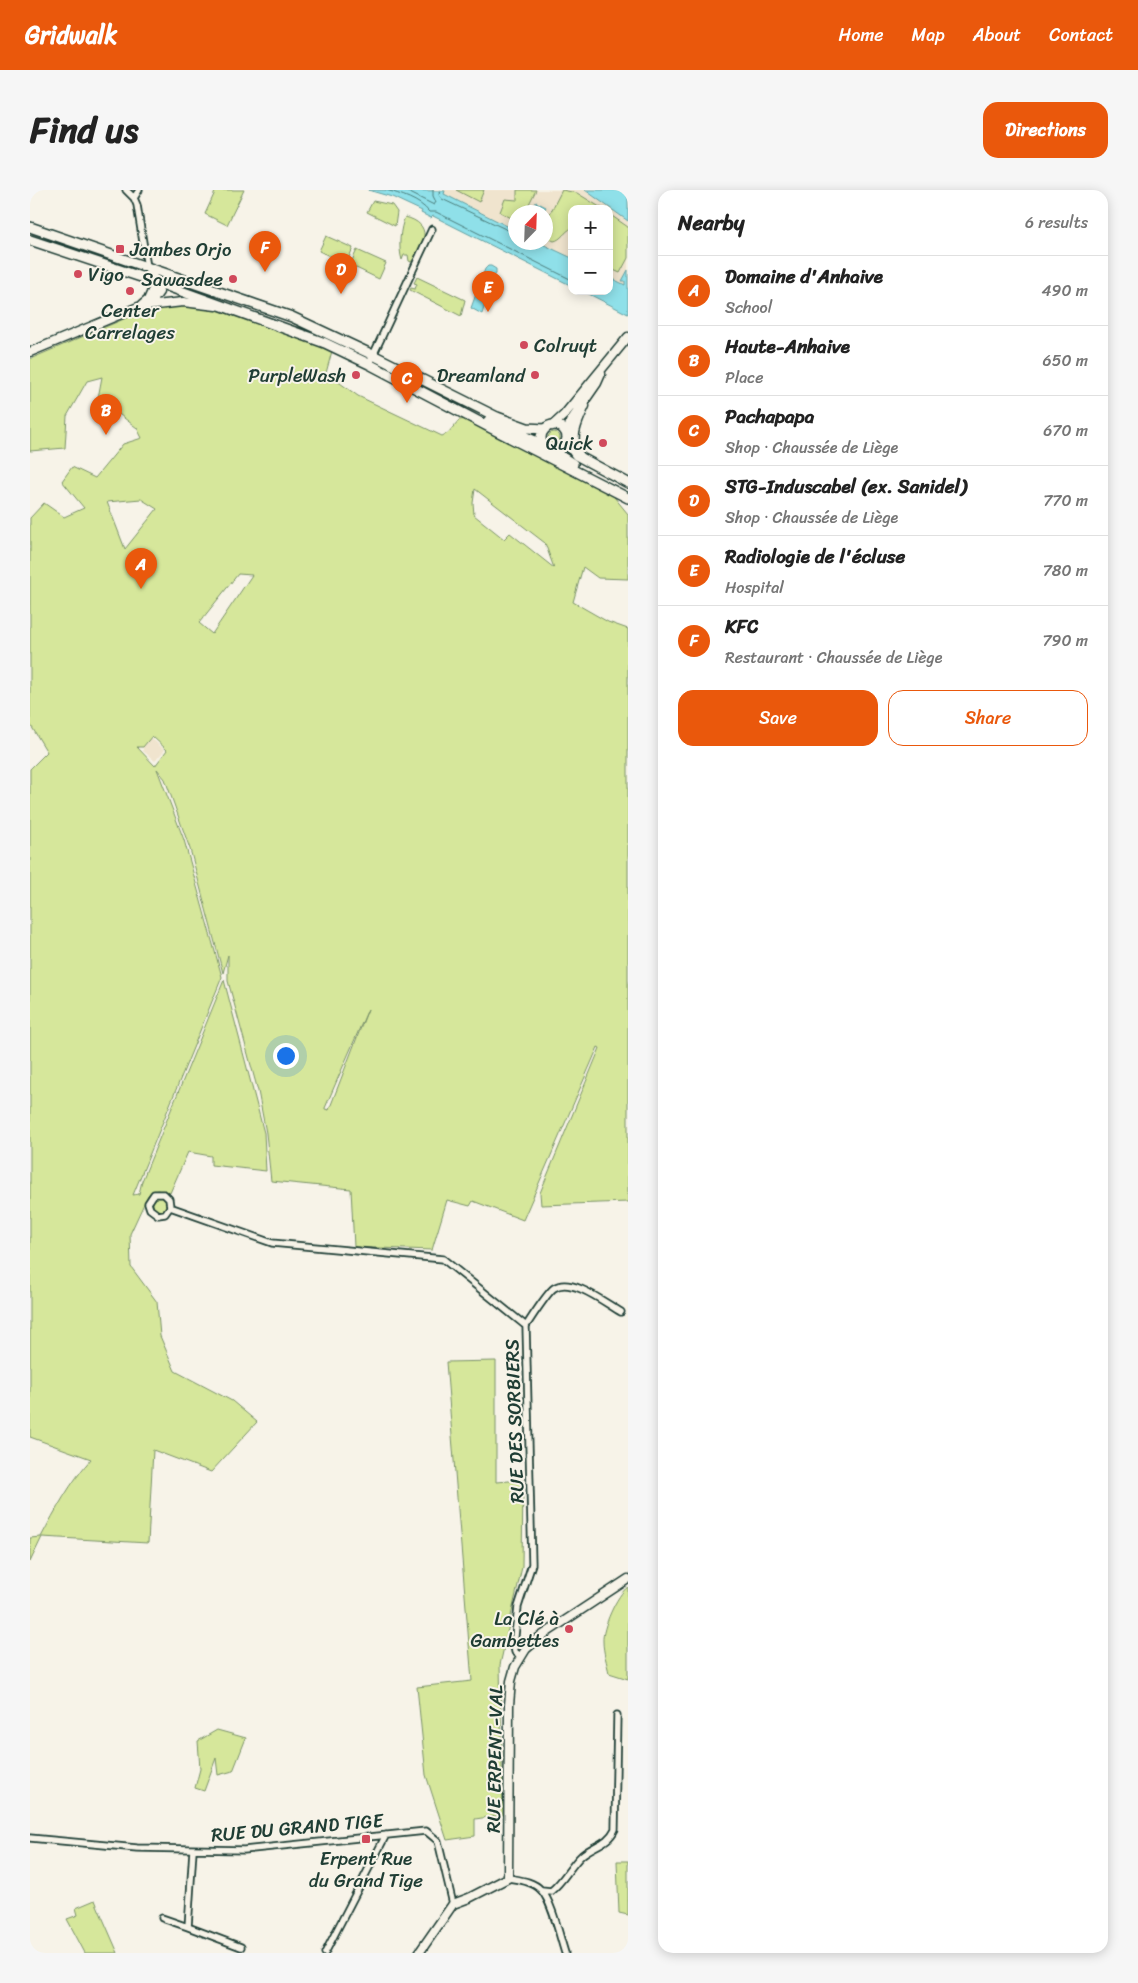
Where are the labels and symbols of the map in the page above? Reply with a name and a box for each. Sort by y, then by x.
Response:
north arrow [508,205,553,250]
pin: F [249,231,281,272]
place label: Jambes Orjo [129,233,231,266]
marker: Jambes Orjo [114,243,126,255]
pin: D [325,253,357,294]
place label: Vigo [88,258,124,291]
place label: Sawasdee [141,263,223,296]
marker: Vigo [72,268,84,280]
pin: E [472,271,504,312]
marker: Sawasdee [227,273,239,285]
marker: Center Carrelages [124,285,136,297]
place label: Center Carrelages [85,294,175,349]
place label: Colruyt [534,329,597,362]
marker: Colruyt [518,339,530,351]
place label: PurpleWash [248,359,346,392]
place label: Dreamland [437,359,526,392]
pin: C [391,362,423,403]
marker: PurpleWash [350,369,362,381]
marker: Dreamland [529,369,541,381]
pin: B [90,394,122,435]
place label: Quick [546,427,593,460]
marker: Quick [597,437,609,449]
pin: A [125,548,157,589]
your location [273,1043,299,1069]
street label: RUE DES SORBIERS [495,1338,534,1504]
place label: La Clé à Gambettes [470,1602,559,1657]
marker: La Clé à Gambettes [563,1623,575,1635]
street label: RUE ERPENT-VAL [477,1685,512,1833]
street label: RUE DU GRAND TIGE [210,1803,386,1851]
marker: Erpent Rue du Grand Tige [360,1833,372,1845]
place label: Erpent Rue du Grand Tige [309,1842,423,1897]

